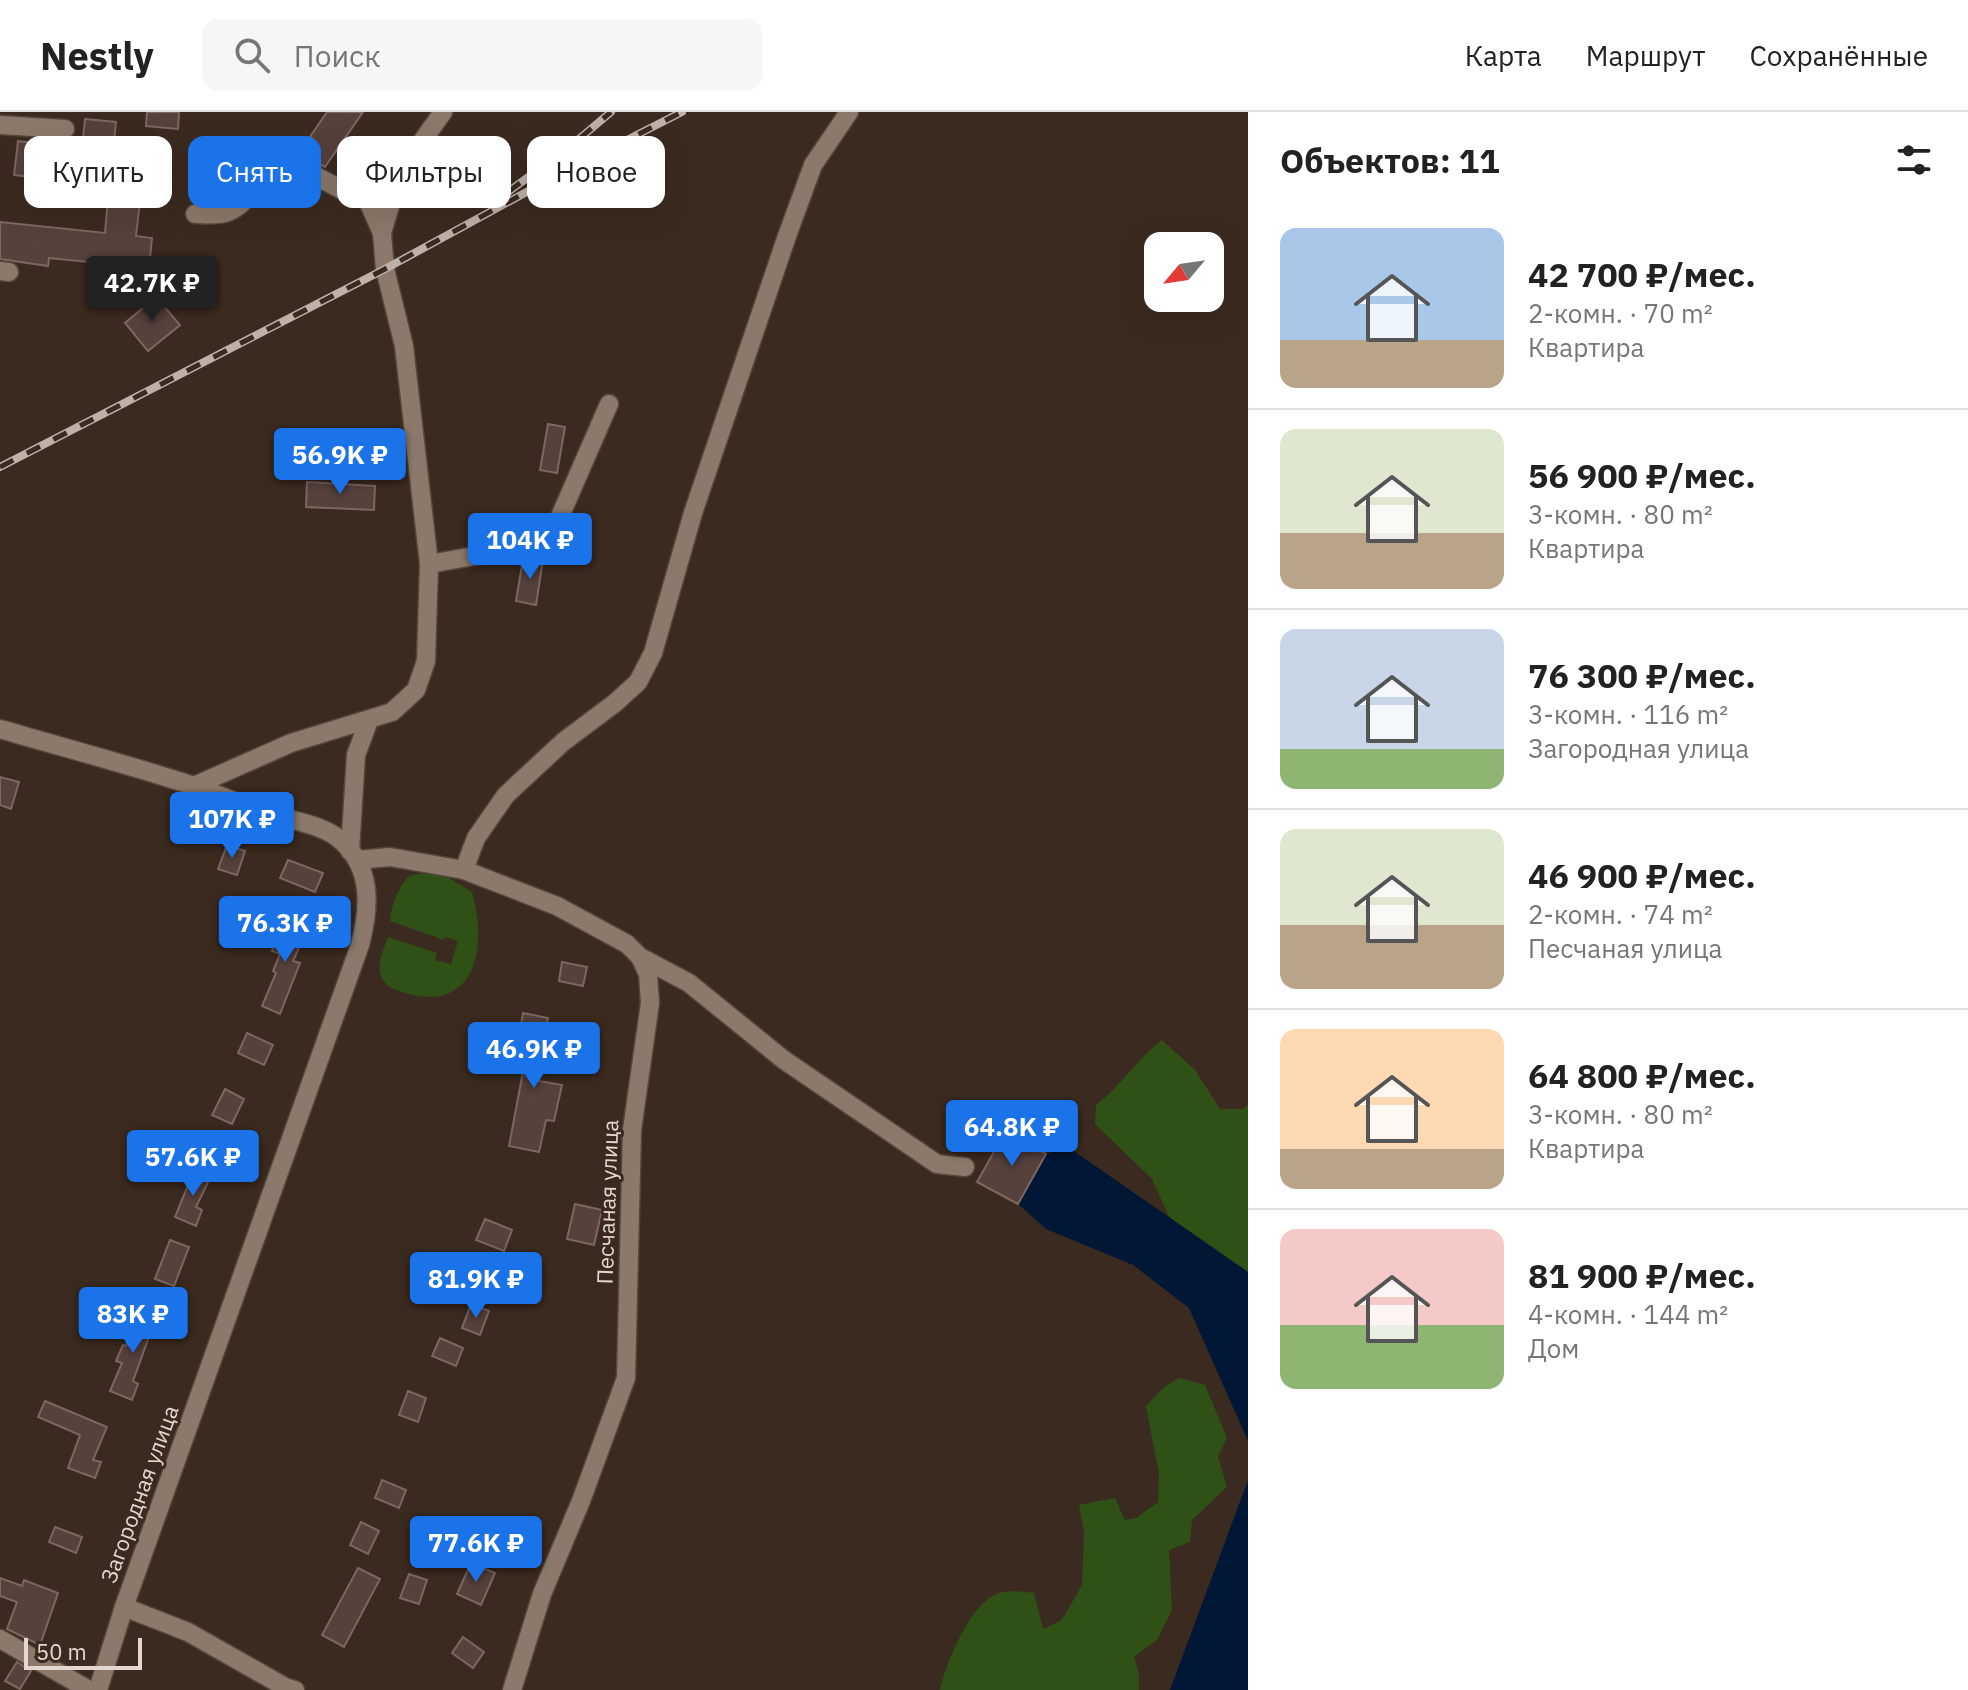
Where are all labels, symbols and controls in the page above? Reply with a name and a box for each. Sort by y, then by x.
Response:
search box [202,19,762,91]
text: Nestly [40,31,154,80]
icon: search [230,33,274,77]
text: Поиск [294,36,381,75]
text: Карта [1465,37,1542,74]
text: Маршрут [1586,37,1705,74]
text: Сохранённые [1749,37,1928,74]
chip: Купить [24,136,172,208]
chip: Снять [188,136,321,208]
chip: Фильтры [337,136,511,208]
chip: Новое [527,136,665,208]
text: Объектов: 11 [1280,138,1500,182]
icon: filters [1892,138,1936,182]
north arrow [1144,232,1224,312]
map controls [1144,232,1224,312]
text: 42 700 ₽/мес. [1528,252,1756,296]
pin: 42.7K ₽ [78,256,226,324]
icon: home [1344,260,1440,356]
text: 42.7K ₽ [104,265,200,299]
text: 2-комн. · 70 m² [1528,296,1713,330]
text: Квартира [1528,330,1645,364]
pin: 56.9K ₽ [266,428,414,496]
text: 56.9K ₽ [292,437,388,471]
text: 56 900 ₽/мес. [1528,453,1756,497]
icon: home [1344,461,1440,557]
text: 3-комн. · 80 m² [1528,497,1713,531]
pin: 104K ₽ [465,513,595,581]
text: 104K ₽ [486,522,574,556]
text: Квартира [1528,531,1645,565]
text: 76 300 ₽/мес. [1528,653,1756,697]
icon: home [1344,661,1440,757]
text: 3-комн. · 116 m² [1528,697,1728,731]
text: Загородная улица [1528,731,1749,765]
pin: 107K ₽ [167,792,297,860]
text: 107K ₽ [188,801,276,835]
text: 46 900 ₽/мес. [1528,853,1756,897]
icon: home [1344,861,1440,957]
pin: 76.3K ₽ [211,896,359,964]
text: 2-комн. · 74 m² [1528,897,1713,931]
text: 76.3K ₽ [237,905,333,939]
text: Песчаная улица [1528,931,1722,965]
pin: 46.9K ₽ [460,1022,608,1090]
text: 46.9K ₽ [486,1031,582,1065]
text: 64 800 ₽/мес. [1528,1053,1756,1097]
icon: home [1344,1061,1440,1157]
text: 3-комн. · 80 m² [1528,1097,1713,1131]
pin: 64.8K ₽ [938,1100,1086,1168]
text: 64.8K ₽ [964,1109,1060,1143]
street label: Песчаная улица [590,1119,624,1285]
pin: 57.6K ₽ [119,1130,267,1198]
text: Квартира [1528,1131,1645,1165]
text: 57.6K ₽ [145,1139,241,1173]
pin: 81.9K ₽ [402,1252,550,1320]
text: 81 900 ₽/мес. [1528,1253,1756,1297]
text: 81.9K ₽ [428,1261,524,1295]
icon: home [1344,1261,1440,1357]
pin: 83K ₽ [77,1287,189,1355]
text: 83K ₽ [97,1296,169,1330]
text: 4-комн. · 144 m² [1528,1297,1728,1331]
text: Дом [1528,1331,1579,1365]
street label: Загородная улица [93,1401,185,1587]
pin: 77.6K ₽ [402,1516,550,1584]
text: 77.6K ₽ [428,1525,524,1559]
scale bar [24,1634,142,1670]
text: 50 m [36,1637,87,1666]

